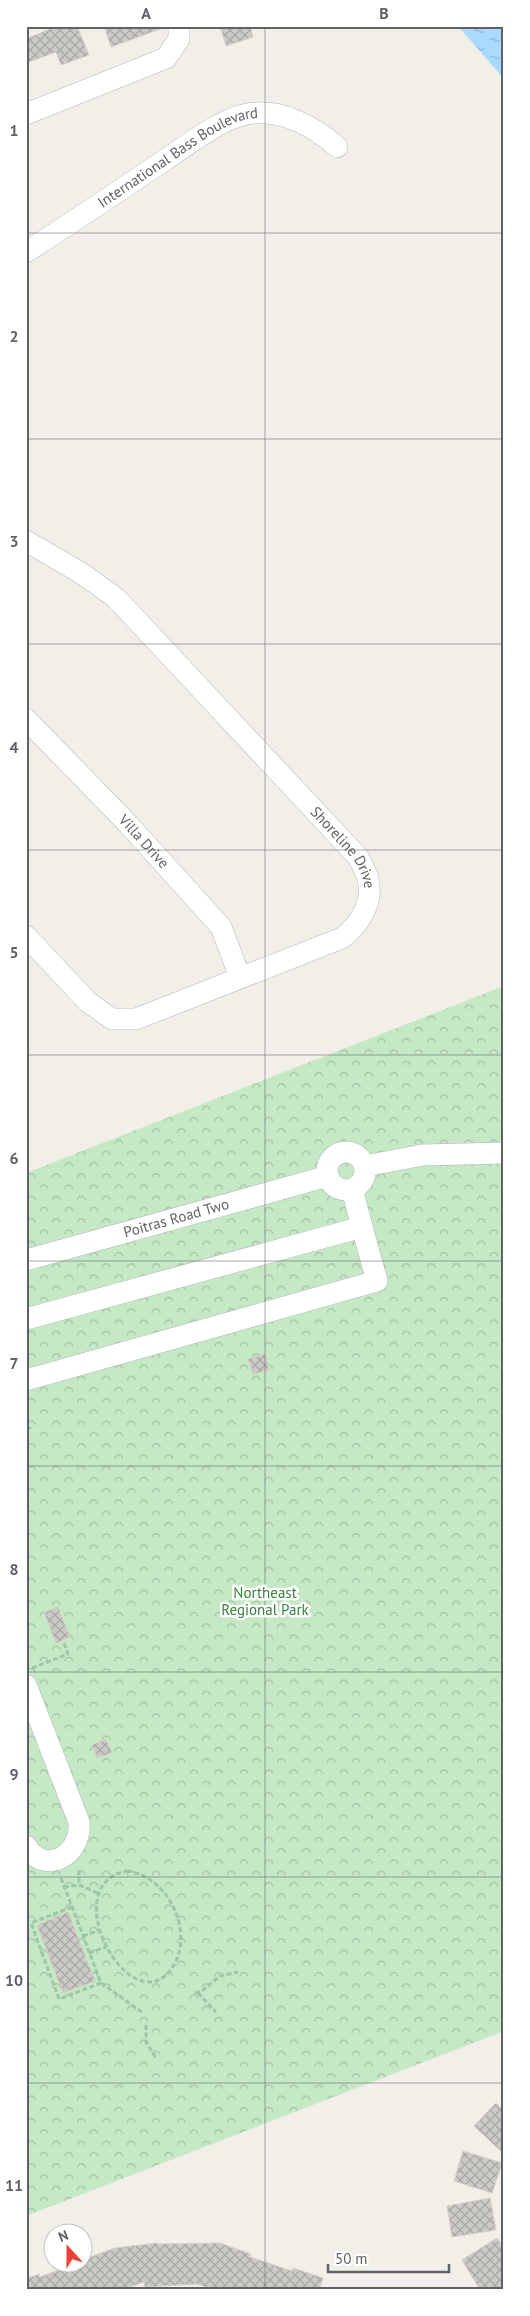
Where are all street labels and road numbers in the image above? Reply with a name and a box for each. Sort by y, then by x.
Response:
street label: International Bass Boulevard [94,103,259,211]
street label: Shoreline Drive [307,802,379,889]
street label: Villa Drive [114,809,174,872]
street label: Poitras Road Two [121,1194,231,1241]

